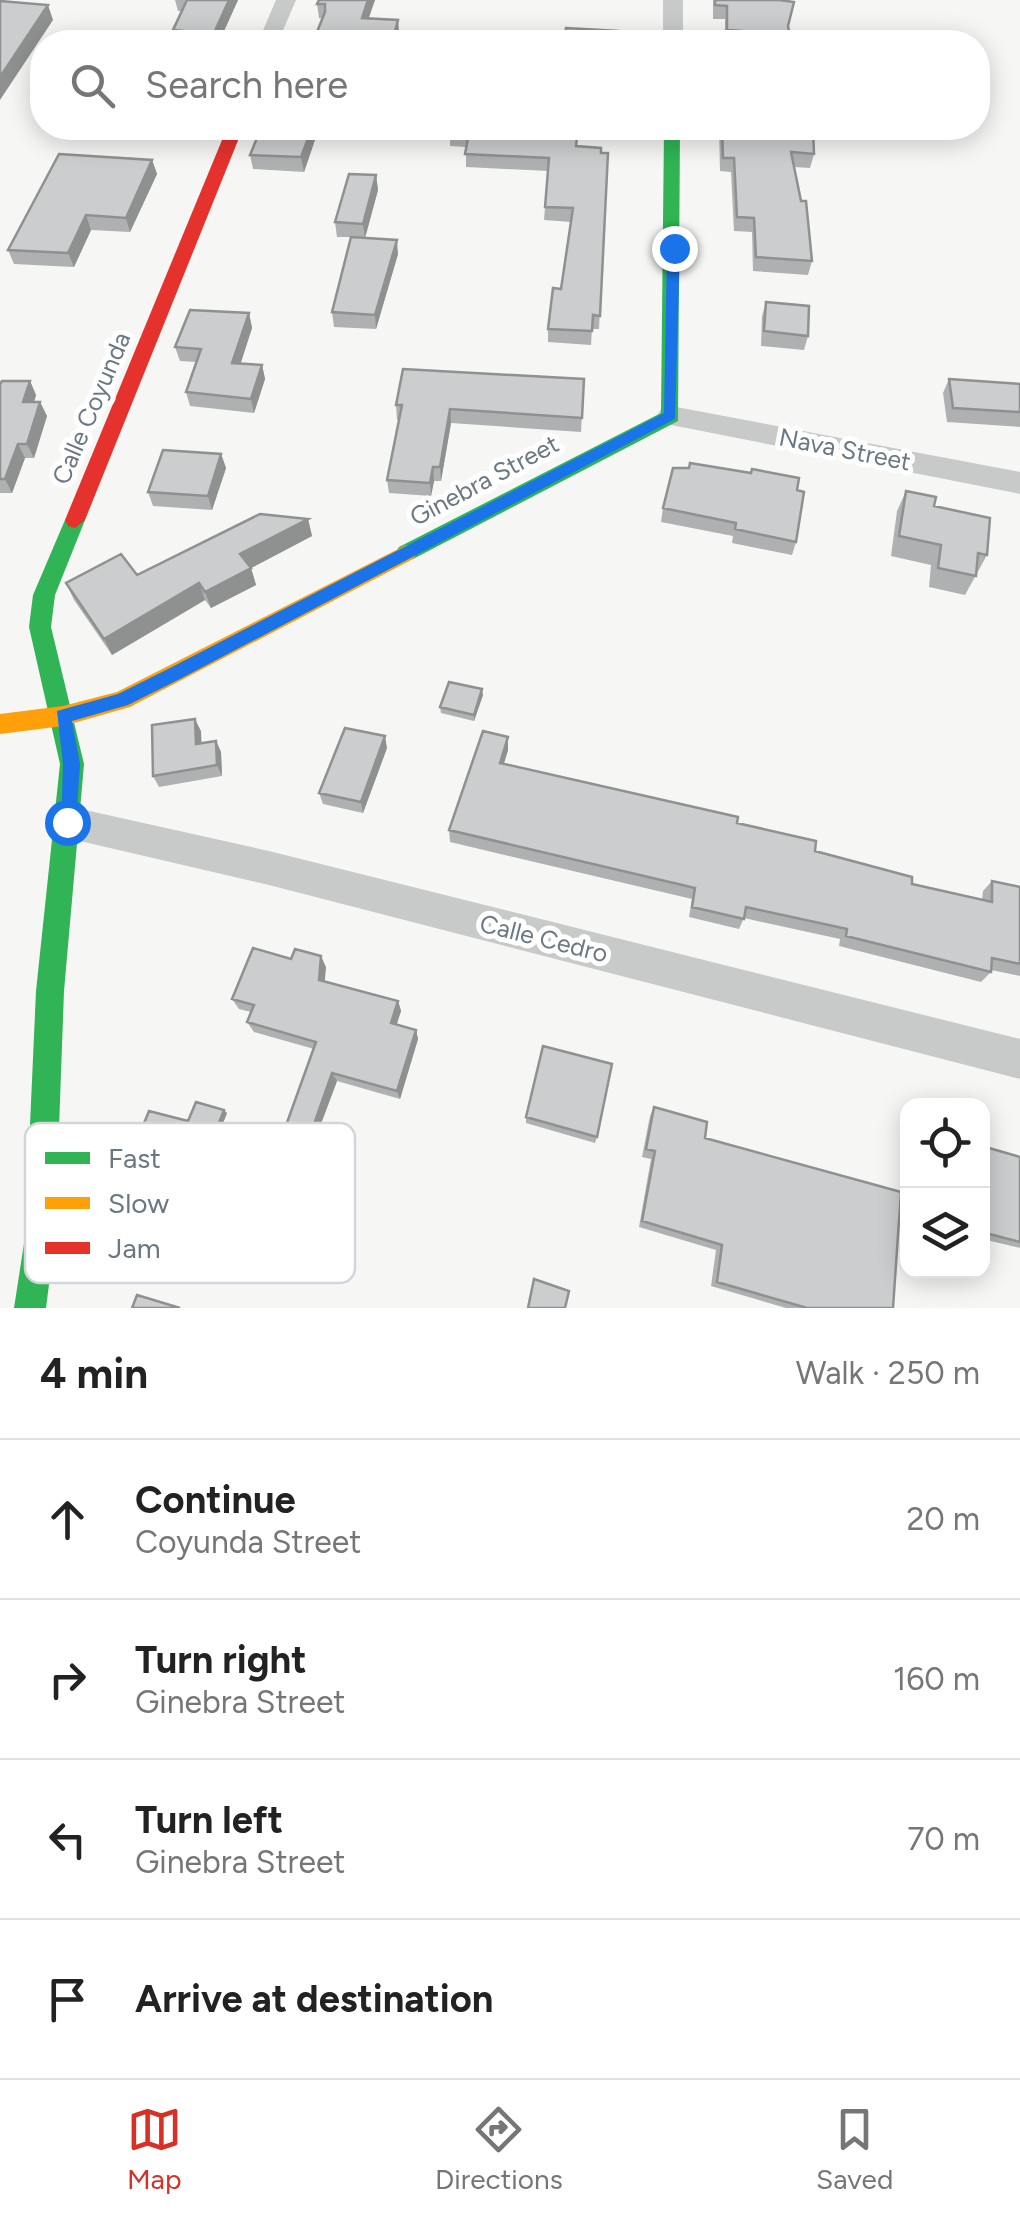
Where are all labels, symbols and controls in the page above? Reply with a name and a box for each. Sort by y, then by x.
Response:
search box [30,30,990,140]
icon: search [65,58,120,113]
text: Search here [145,62,348,108]
route end [652,226,698,272]
street label: Calle Coyunda [45,327,137,489]
street label: Nava Street [777,422,913,476]
street label: Ginebra Street [404,428,564,532]
route start [45,800,91,846]
street label: Calle Cedro [477,908,611,968]
map controls [900,1098,990,1278]
button: locate [900,1098,990,1188]
legend [25,1123,355,1283]
text: Fast [108,1141,161,1175]
text: Slow [108,1186,169,1220]
button: layers [900,1188,990,1278]
text: Jam [108,1231,161,1265]
text: 4 min [40,1348,148,1399]
text: Walk · 250 m [796,1354,980,1392]
text: Continue [135,1477,296,1523]
icon: ahead [40,1492,95,1547]
text: 20 m [906,1500,980,1538]
text: Coyunda Street [135,1523,361,1561]
text: Turn right [135,1637,307,1683]
icon: right [40,1652,95,1707]
text: 160 m [893,1660,980,1698]
text: Ginebra Street [135,1683,345,1721]
text: Turn left [135,1797,283,1843]
icon: left [40,1812,95,1867]
text: 70 m [907,1820,980,1858]
text: Ginebra Street [135,1843,345,1881]
icon: arrive [40,1972,95,2027]
text: Arrive at destination [135,1976,493,2022]
tab: Map [127,2102,182,2196]
tab: Directions [435,2102,563,2196]
tab: Saved [816,2102,893,2196]

